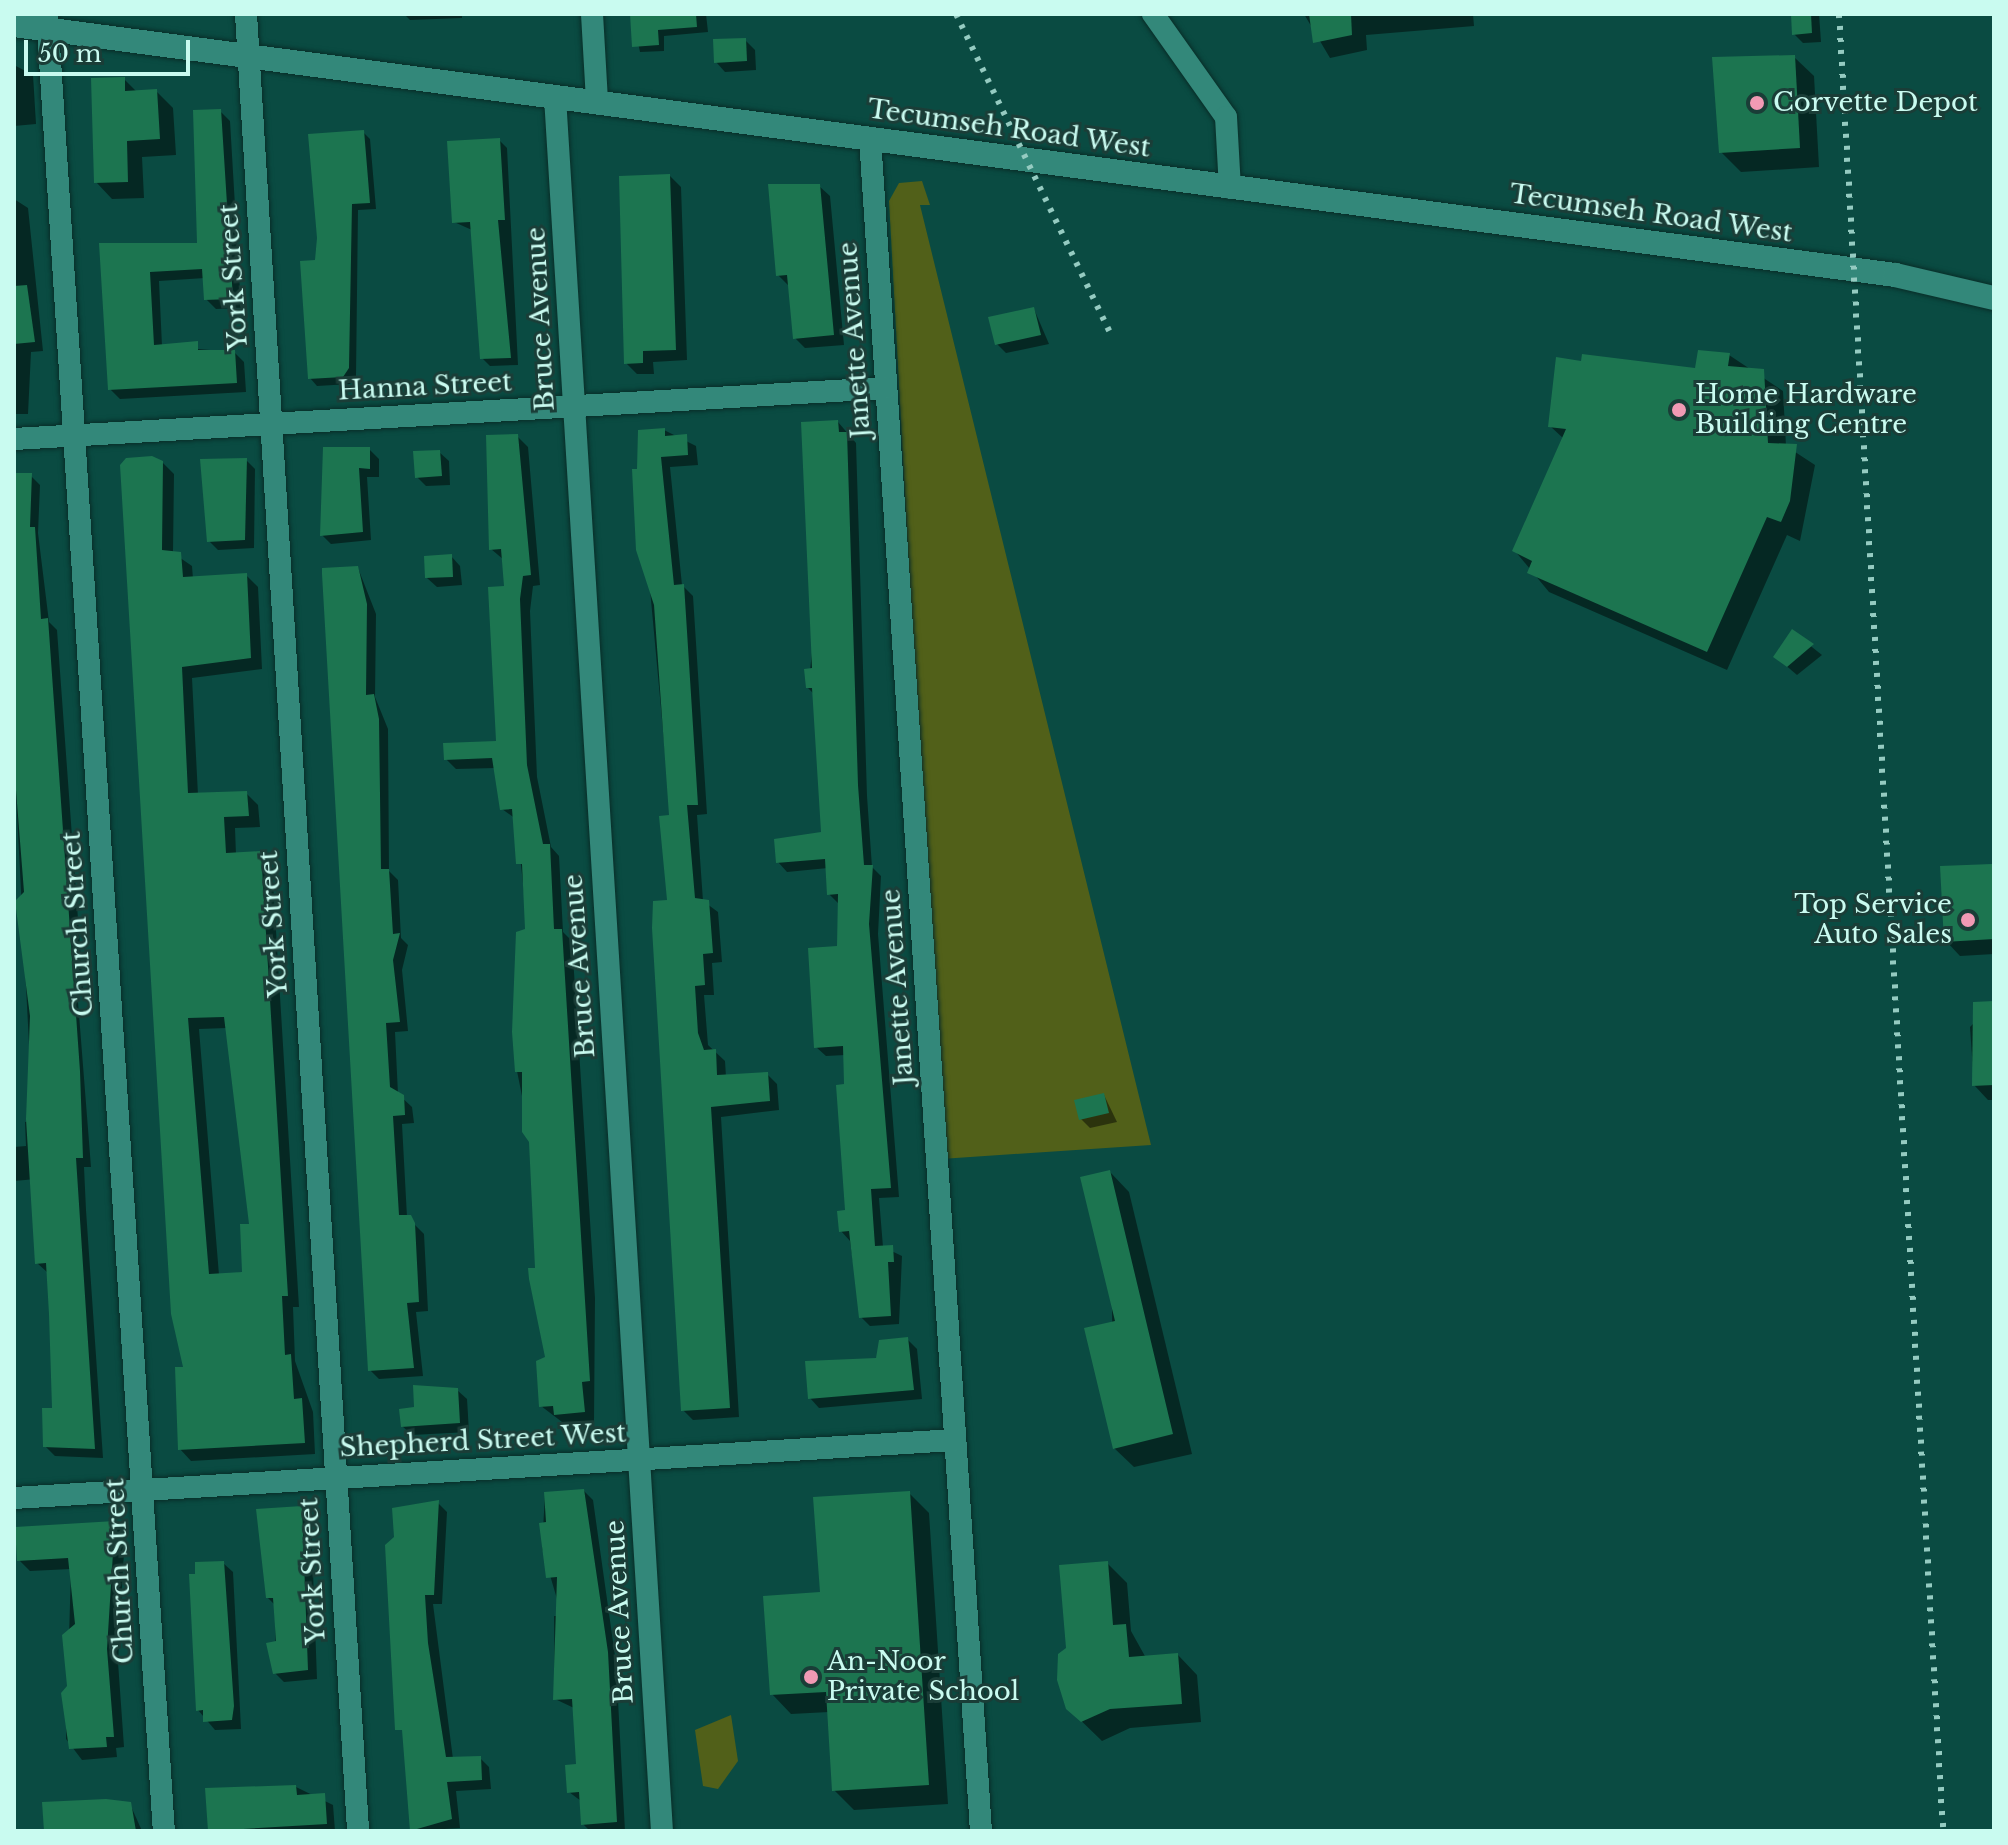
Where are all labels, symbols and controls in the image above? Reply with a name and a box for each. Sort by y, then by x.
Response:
scale bar [28,24,194,74]
text: 50 m [38,39,101,68]
place label: Corvette Depot [1773,87,1978,119]
street label: Tecumseh Road West [865,94,1153,164]
marker: Corvette Depot [1748,94,1766,112]
street label: Tecumseh Road West [1507,179,1795,249]
street label: York Street [213,202,255,352]
street label: Bruce Avenue [521,226,561,412]
street label: Janette Avenue [833,240,877,440]
street label: Hanna Street [337,367,513,407]
place label: Home Hardware Building Centre [1695,379,1917,440]
marker: Home Hardware Building Centre [1670,401,1688,419]
street label: Church Street [56,830,100,1018]
street label: York Street [253,849,295,999]
street label: Bruce Avenue [558,873,602,1059]
street label: Janette Avenue [876,887,920,1087]
place label: Top Service Auto Sales [1794,889,1952,950]
marker: Top Service Auto Sales [1959,911,1977,929]
street label: Shepherd Street West [338,1418,628,1464]
street label: Church Street [100,1477,140,1665]
street label: York Street [294,1497,332,1645]
street label: Bruce Avenue [600,1519,640,1705]
place label: An-Noor Private School [827,1646,1019,1708]
marker: An-Noor Private School [802,1668,820,1686]

